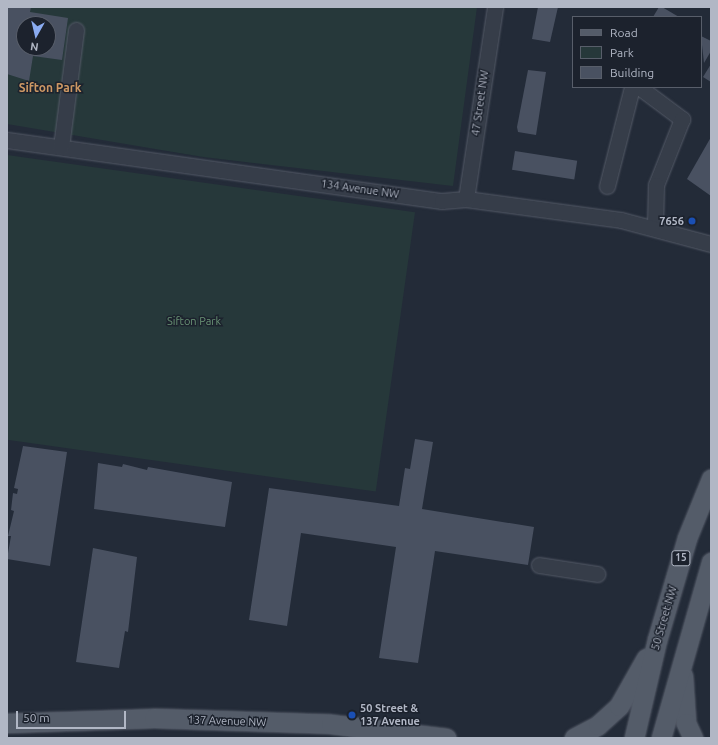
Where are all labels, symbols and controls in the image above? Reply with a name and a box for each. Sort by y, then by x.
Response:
north arrow [16,16,56,56]
legend [572,16,702,88]
text: Road [610,26,638,39]
text: N [30,40,39,53]
text: Park [610,46,634,59]
text: Building [610,66,654,79]
street label: 47 Street NW [469,69,491,137]
district label: Sifton Park [19,81,81,95]
street label: 134 Avenue NW [320,177,400,201]
place label: 7656 [659,214,684,228]
marker: 7656 [687,216,697,226]
park label: Sifton Park [167,314,221,328]
road number: 15 [671,550,691,566]
street label: 50 Street NW [649,584,679,652]
place label: 50 Street & 137 Avenue [360,702,420,728]
scale bar [18,703,128,729]
marker: 50 Street & 137 Avenue [347,710,357,720]
text: 50 m [23,711,50,724]
street label: 137 Avenue NW [187,713,267,729]

